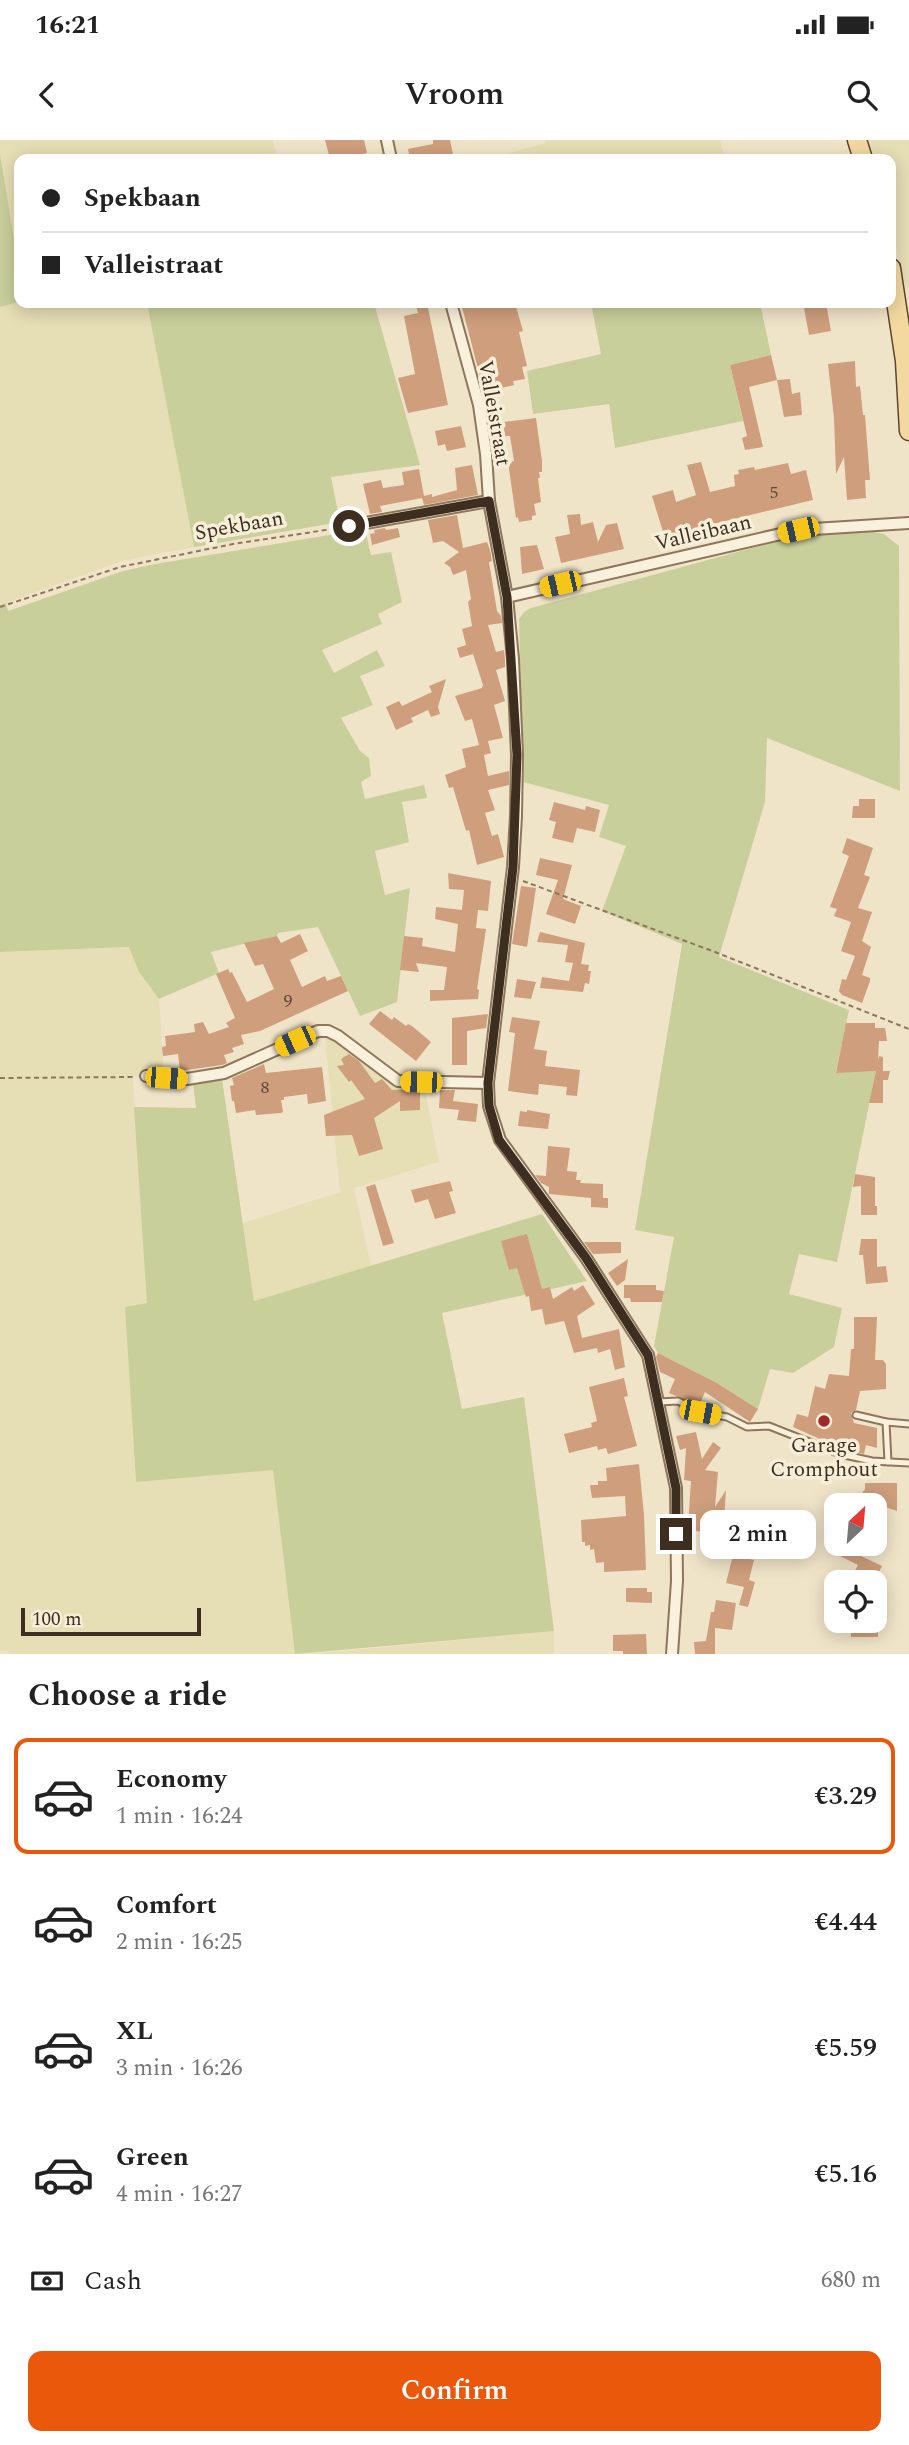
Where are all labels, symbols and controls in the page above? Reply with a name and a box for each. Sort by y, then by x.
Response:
text: 16:21 [35,5,100,45]
text: Vroom [405,70,504,119]
icon: back [28,76,66,114]
icon: search [843,76,881,114]
text: Spekbaan [84,178,201,218]
text: Valleistraat [84,245,223,285]
street label: Valleistraat [469,358,519,469]
house number: 5 [770,479,779,506]
street label: Spekbaan [192,502,286,549]
street label: Valleibaan [652,506,755,560]
route start [333,510,365,542]
car [776,515,821,545]
car [538,569,583,599]
house number: 9 [284,987,293,1014]
car [272,1023,319,1059]
car [145,1066,188,1090]
car [400,1071,443,1093]
house number: 8 [261,1074,270,1101]
car [678,1398,723,1426]
marker: Garage Cromphout [816,1413,832,1429]
place label: Garage Cromphout [770,1430,878,1486]
north arrow [824,1493,887,1556]
map controls [824,1493,887,1633]
callout: 2 min [700,1510,816,1558]
text: 2 min [728,1517,788,1552]
route end [660,1518,692,1550]
button: locate [824,1570,887,1633]
scale bar [21,1605,201,1637]
text: 100 m [32,1605,82,1634]
text: Choose a ride [28,1671,227,1720]
text: Economy [116,1759,226,1799]
icon: car [32,1765,95,1828]
text: €3.29 [814,1776,877,1816]
text: 1 min · 16:24 [116,1799,243,1834]
text: Comfort [116,1885,217,1925]
icon: car [32,1891,95,1954]
text: €4.44 [814,1902,877,1942]
text: 2 min · 16:25 [116,1925,243,1960]
text: XL [116,2011,153,2051]
icon: car [32,2017,95,2080]
text: €5.59 [814,2028,877,2068]
text: 3 min · 16:26 [116,2051,243,2086]
text: Green [116,2137,189,2177]
icon: car [32,2143,95,2206]
text: €5.16 [814,2154,877,2194]
text: 4 min · 16:27 [116,2177,243,2212]
text: Cash [84,2261,142,2301]
icon: cash [28,2262,66,2300]
text: 680 m [821,2263,881,2298]
button: Confirm [28,2351,881,2431]

